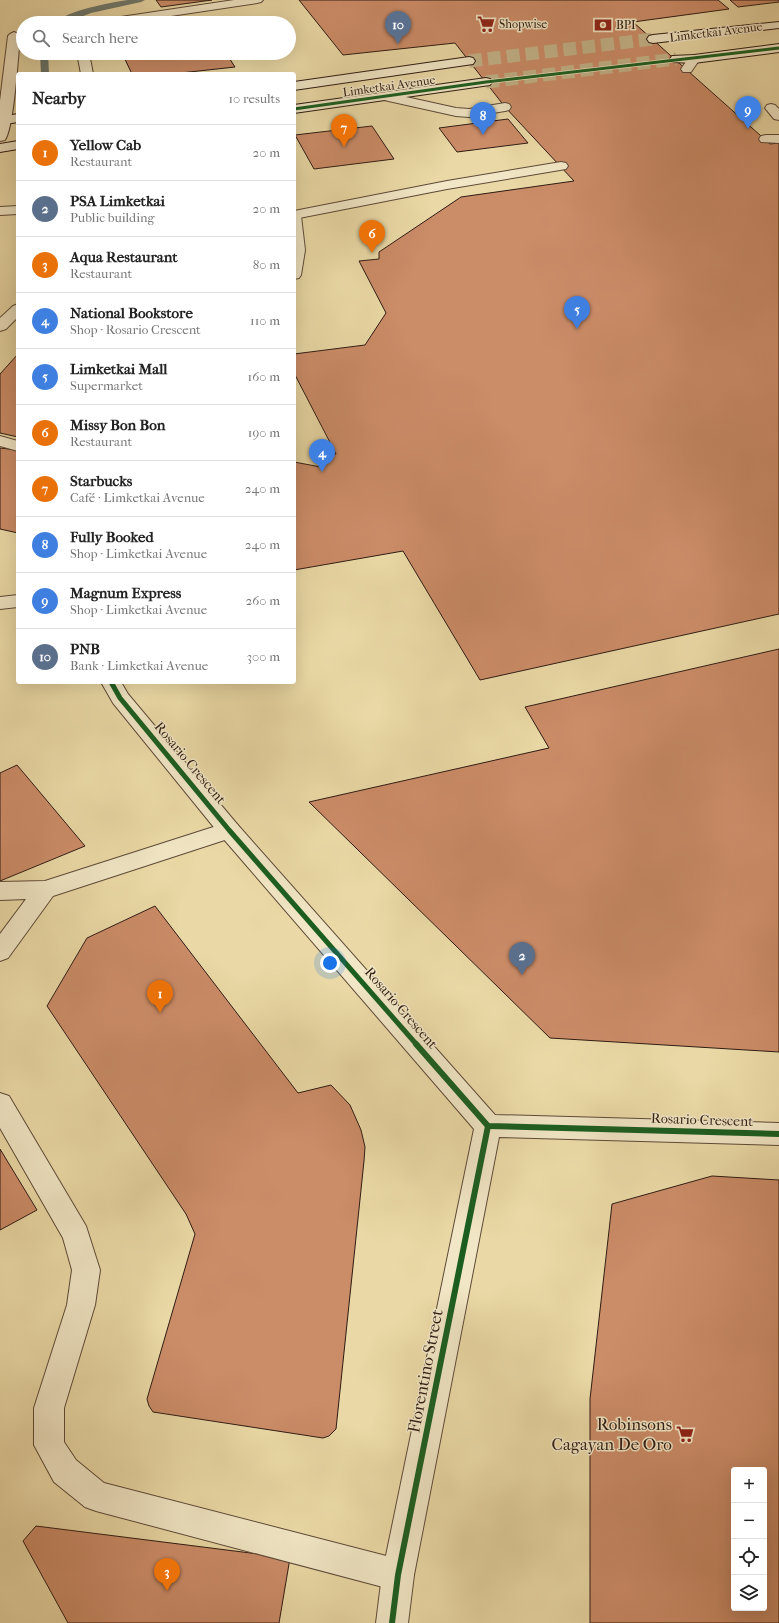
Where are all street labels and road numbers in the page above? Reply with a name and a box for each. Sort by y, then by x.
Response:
street label: Limketkai Avenue [669,19,763,45]
street label: Limketkai Avenue [342,73,436,99]
street label: Rosario Crescent [151,718,229,808]
street label: Rosario Crescent [361,964,441,1052]
street label: Rosario Crescent [651,1110,753,1130]
street label: Florentino Street [403,1307,447,1435]

